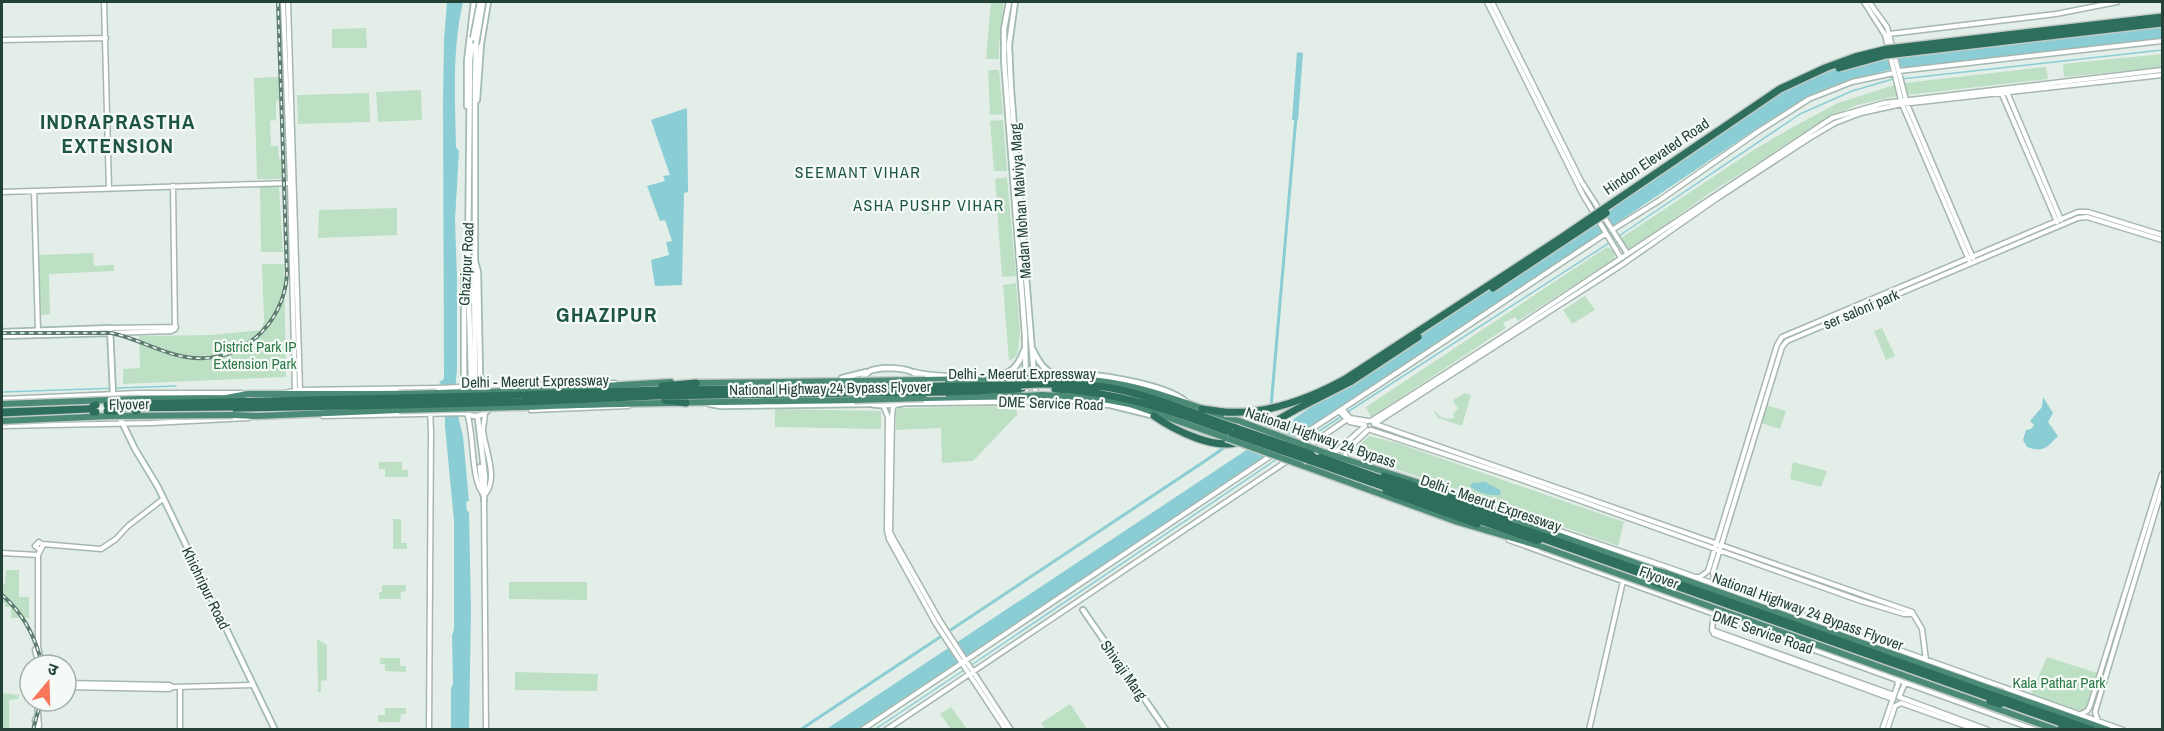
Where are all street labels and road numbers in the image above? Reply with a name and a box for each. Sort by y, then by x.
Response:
street label: Hindon Elevated Road [1599,113,1713,199]
street label: Madan Mohan Malviya Marg [1004,122,1036,279]
street label: Ghazipur Road [453,222,479,306]
street label: ser saloni park [1820,283,1903,334]
street label: Delhi - Meerut Expressway [948,363,1097,384]
street label: Delhi - Meerut Expressway [461,369,610,393]
street label: National Highway 24 Bypass Flyover [729,376,931,400]
street label: DME Service Road [998,391,1104,415]
street label: Flyover [109,393,149,415]
street label: National Highway 24 Bypass [1243,401,1399,473]
street label: Delhi - Meerut Expressway [1418,469,1565,537]
street label: Khichripur Road [177,543,235,633]
street label: Flyover [1636,560,1682,594]
street label: National Highway 24 Bypass Flyover [1710,567,1906,655]
street label: DME Service Road [1710,605,1816,659]
street label: Shivaji Marg [1096,636,1152,704]

